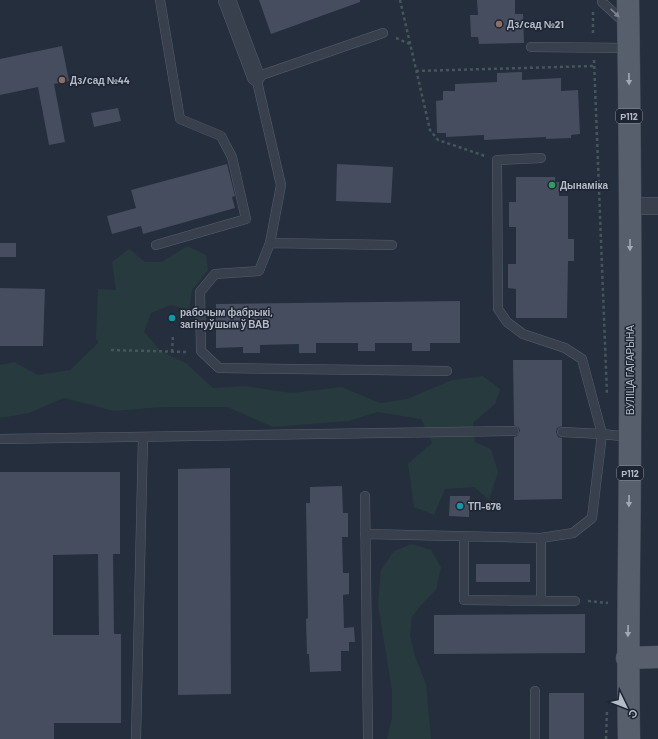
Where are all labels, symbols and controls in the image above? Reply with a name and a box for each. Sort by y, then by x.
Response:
one-way arrow [610,9,620,18]
place label: Дз/сад №21 [507,18,564,30]
marker: Дз/сад №21 [494,19,504,29]
one-way arrow [626,73,632,86]
place label: Дз/сад №44 [70,74,130,86]
marker: Дз/сад №44 [57,75,67,85]
road number: Р112 [616,109,642,123]
place label: Дынаміка [560,179,608,191]
marker: Дынаміка [547,180,557,190]
one-way arrow [627,239,633,252]
place label: рабочым фабрыкі, загінуўшым ў ВАВ [180,306,273,330]
marker: рабочым фабрыкі, загінуўшым ў ВАВ [167,313,177,323]
street label: ВУЛІЦА ГАГАРЫНА [624,325,636,415]
road number: Р112 [617,466,643,480]
one-way arrow [626,495,632,508]
place label: ТП-676 [468,500,502,512]
marker: ТП-676 [455,501,465,511]
one-way arrow [625,625,631,638]
north arrow [606,687,646,727]
text: С [626,707,641,722]

